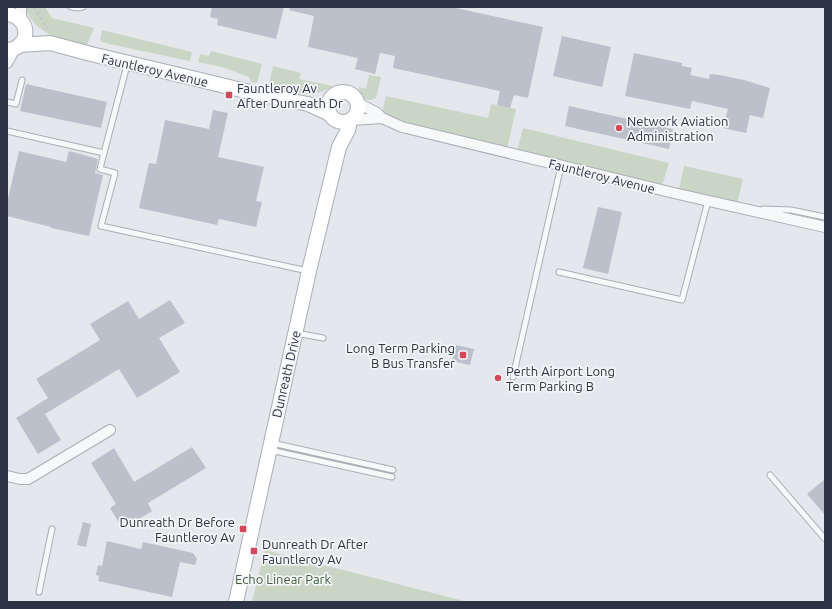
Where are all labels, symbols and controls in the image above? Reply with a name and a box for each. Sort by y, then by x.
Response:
street label: Fauntleroy Avenue [100,51,210,89]
place label: Fauntleroy Av After Dunreath Dr [237,81,343,110]
marker: Fauntleroy Av After Dunreath Dr [224,90,234,100]
place label: Network Aviation Administration [627,114,729,143]
marker: Network Aviation Administration [614,123,624,133]
street label: Fauntleroy Avenue [547,156,657,196]
street label: Dunreath Drive [269,329,303,419]
place label: Long Term Parking B Bus Transfer [346,341,455,370]
marker: Long Term Parking B Bus Transfer [458,350,468,360]
place label: Perth Airport Long Term Parking B [506,364,615,393]
marker: Perth Airport Long Term Parking B [493,373,503,383]
place label: Dunreath Dr Before Fauntleroy Av [120,515,236,544]
marker: Dunreath Dr Before Fauntleroy Av [238,524,248,534]
place label: Dunreath Dr After Fauntleroy Av [262,537,368,566]
marker: Dunreath Dr After Fauntleroy Av [249,546,259,556]
park label: Echo Linear Park [235,572,331,586]

